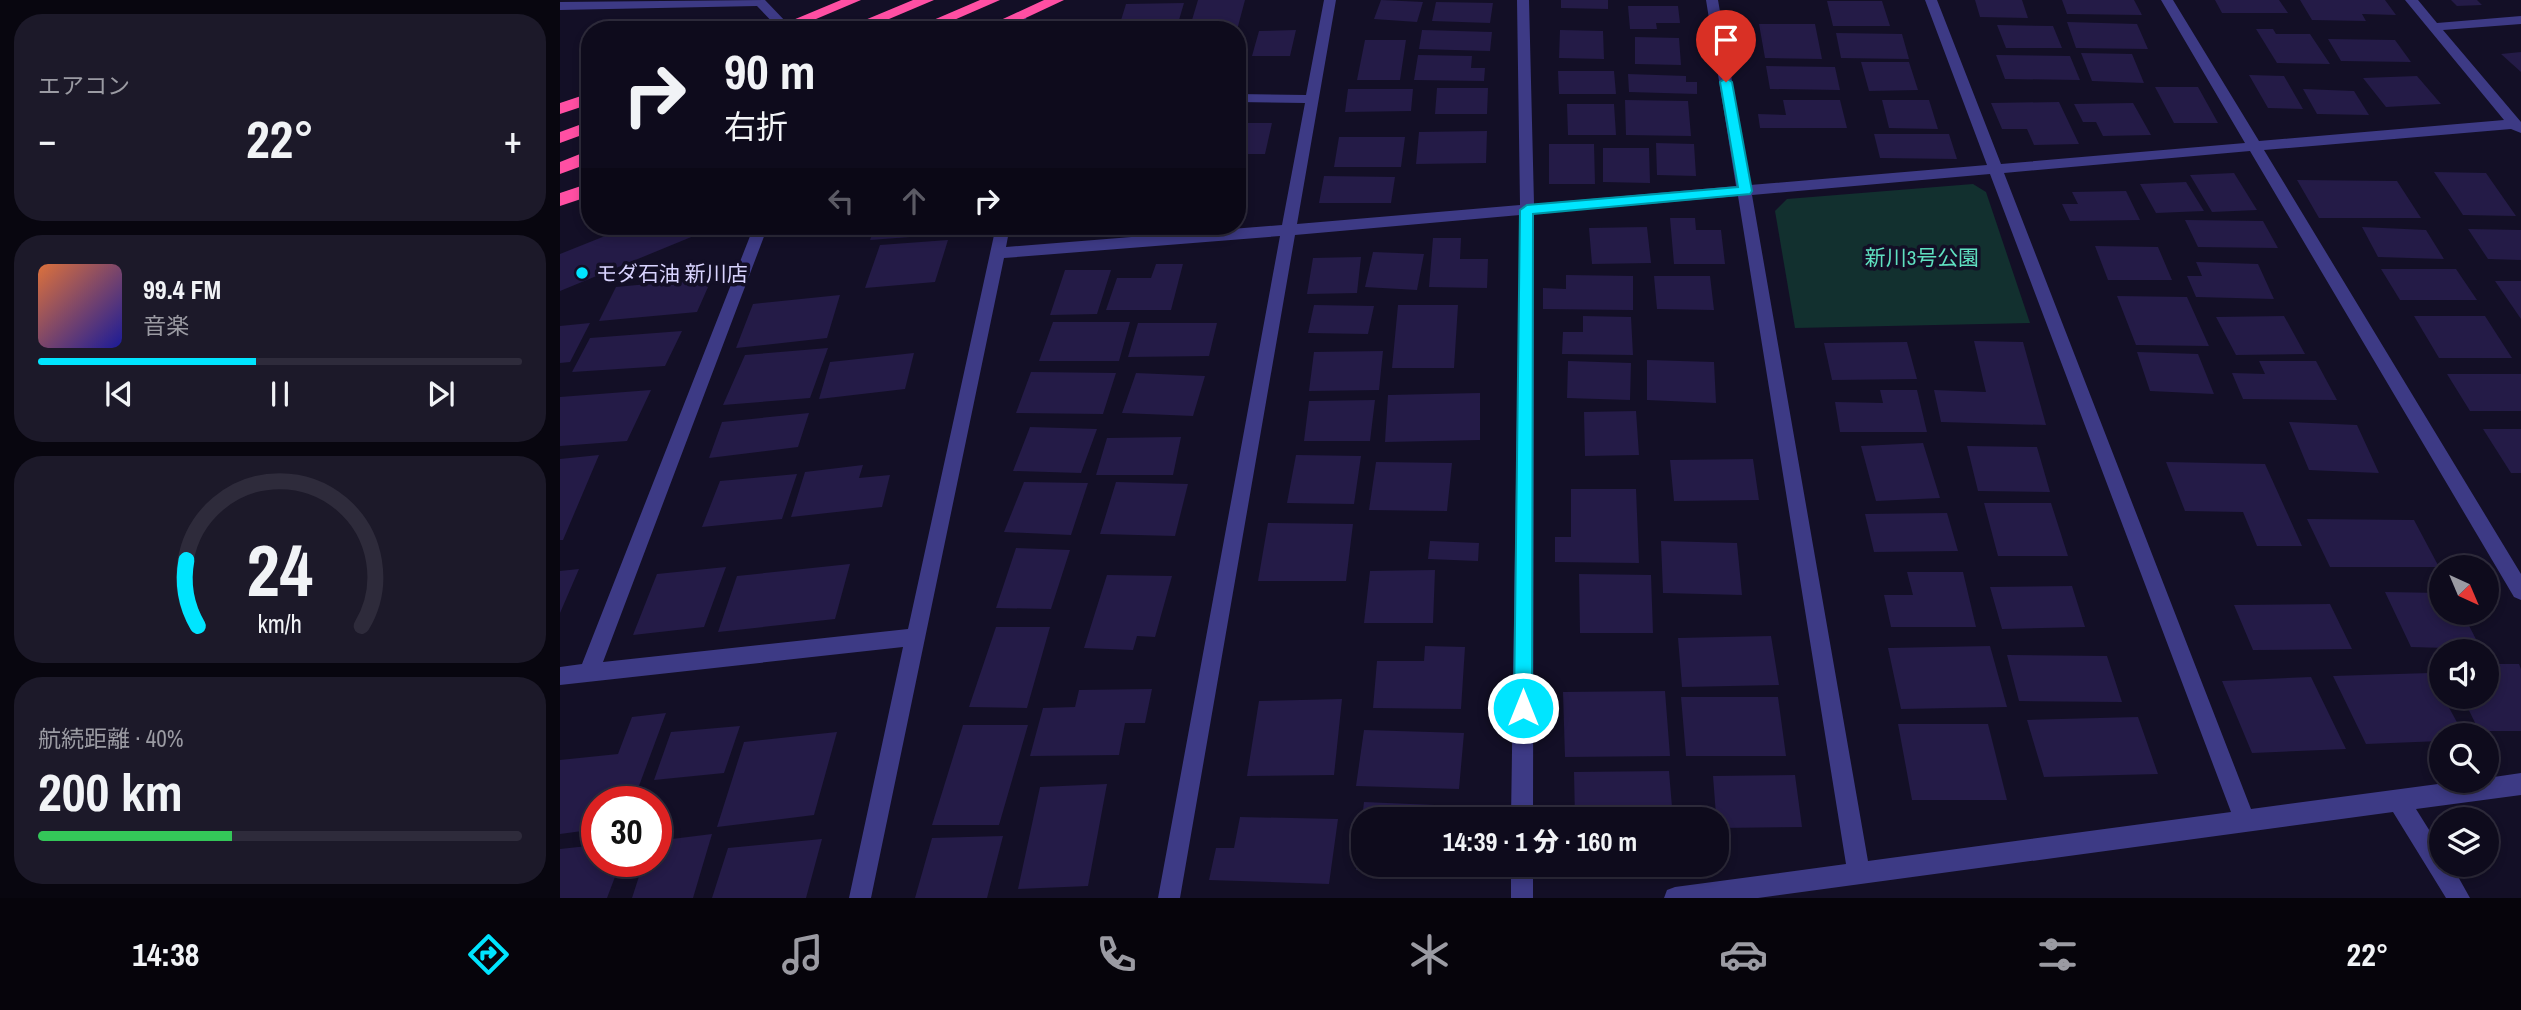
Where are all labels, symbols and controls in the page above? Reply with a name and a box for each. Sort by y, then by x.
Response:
pin [1696,10,1756,82]
icon: arrive [1707,21,1745,59]
text: 90 m [724,38,816,104]
icon: right [609,49,700,140]
text: エアコン [38,70,130,101]
text: 22° [246,104,314,174]
text: 右折 [724,105,788,148]
text: − [38,114,56,165]
text: + [504,114,522,165]
icon: left [822,182,860,220]
icon: ahead [895,182,933,220]
icon: right [968,182,1006,220]
park label: 新川3号公園 [1865,243,1979,272]
place label: モダ石油 新川店 [596,259,748,288]
marker: モダ石油 新川店 [574,265,590,281]
text: 99.4 FM [143,272,221,307]
text: 音楽 [143,310,189,341]
icon: previous [100,375,138,413]
icon: pause [261,375,299,413]
icon: next [422,375,460,413]
text: 24 [247,521,313,619]
north arrow [2429,555,2499,625]
map controls [2429,555,2499,877]
text: km/h [258,606,302,640]
button: sound [2429,639,2499,709]
position arrow [1486,671,1560,745]
text: 航続距離 · 40% [38,723,183,754]
button: search [2429,723,2499,793]
text: 200 km [38,757,183,827]
speed limit sign: 30 [581,786,672,877]
button: layers [2429,807,2499,877]
text: 14:39 · 1 分 · 160 m [1443,824,1637,859]
icon: directions [464,930,513,979]
icon: music [778,930,827,979]
icon: phone [1092,930,1141,979]
icon: climate [1405,930,1454,979]
icon: car [1719,930,1768,979]
icon: filters [2033,930,2082,979]
text: 14:38 [132,933,199,976]
text: 22° [2347,933,2389,976]

